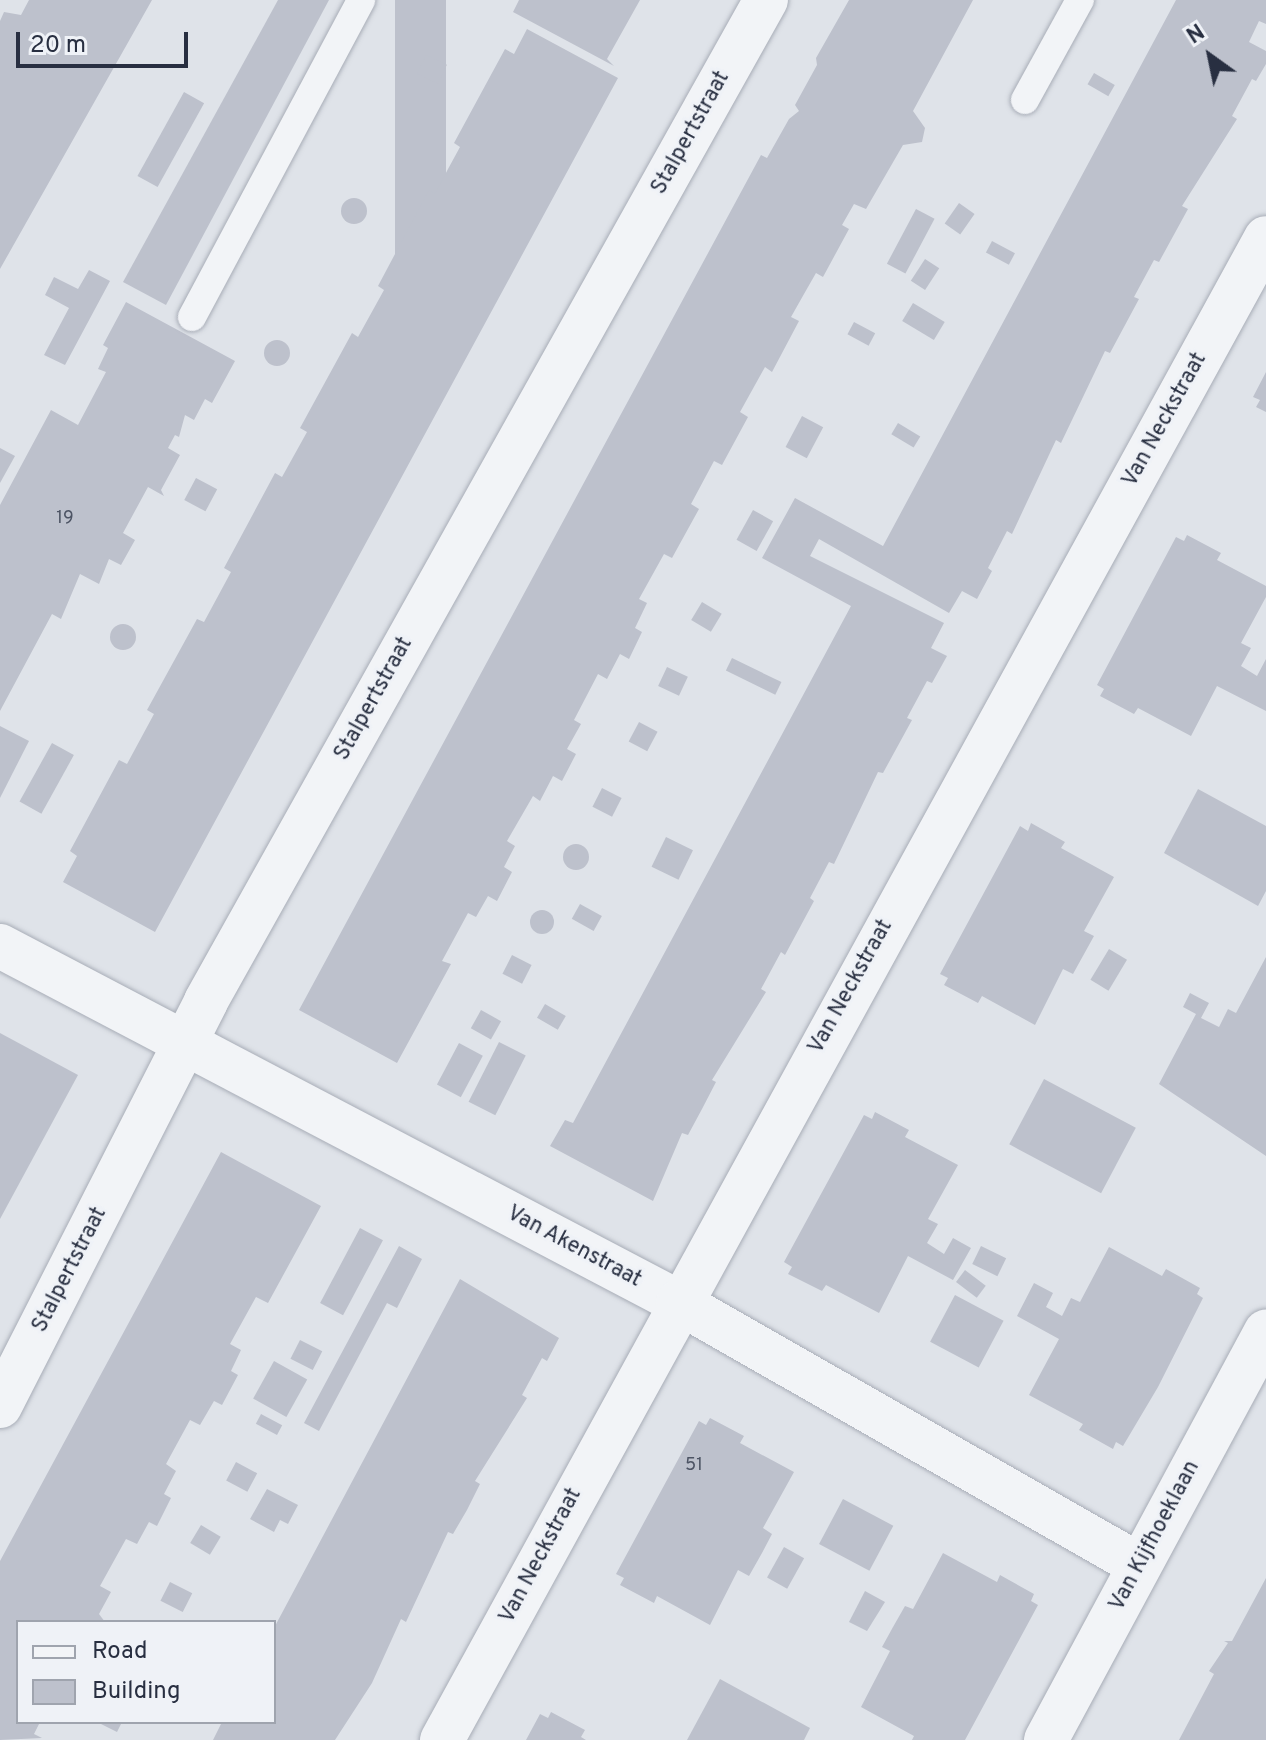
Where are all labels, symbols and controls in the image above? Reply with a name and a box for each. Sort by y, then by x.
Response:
scale bar [20,16,192,66]
north arrow [1170,16,1250,96]
text: N [1183,20,1211,51]
text: 20 m [30,31,86,61]
street label: Stalpertstraat [646,67,736,199]
street label: Van Neckstraat [1117,348,1213,492]
house number: 19 [56,508,74,530]
street label: Stalpertstraat [329,633,419,765]
street label: Van Neckstraat [803,915,899,1059]
street label: Van Akenstraat [502,1200,646,1294]
street label: Stalpertstraat [27,1203,113,1337]
house number: 51 [685,1455,703,1477]
street label: Van Kijfhoeklaan [1104,1456,1206,1616]
street label: Van Neckstraat [494,1484,588,1628]
legend [16,1620,276,1724]
text: Road [92,1637,148,1667]
text: Building [92,1677,181,1707]

